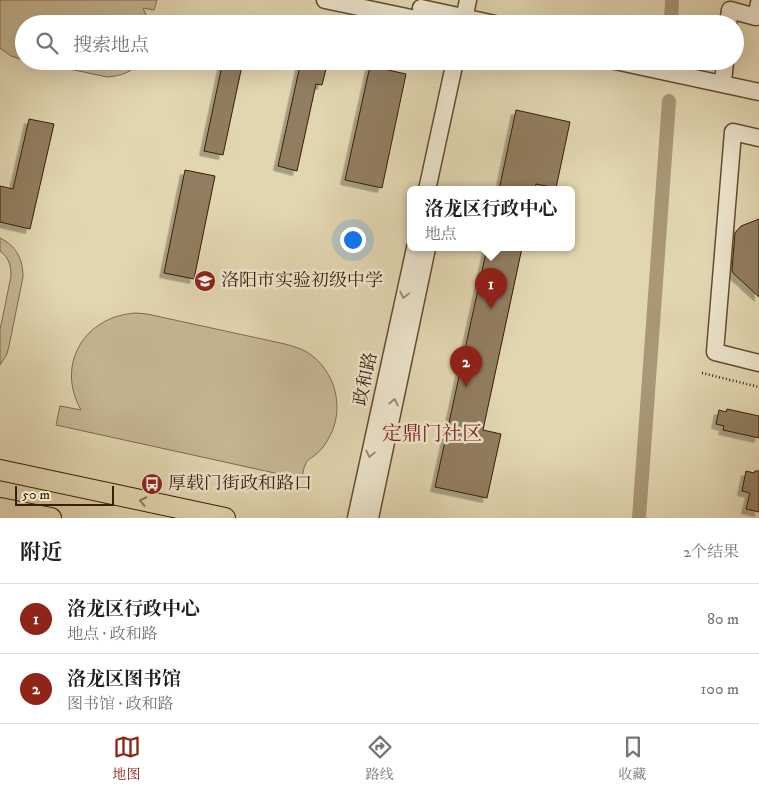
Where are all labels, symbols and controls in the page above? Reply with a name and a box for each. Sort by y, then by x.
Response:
search box [15,15,744,70]
icon: search [33,29,61,57]
text: 搜索地点 [73,34,149,57]
popup [407,186,575,251]
text: 洛龙区行政中心 [424,198,558,221]
text: 地点 [424,224,457,244]
your location [340,227,366,253]
pin: 1 [475,268,507,309]
school or university icon: 洛阳市实验初级中学 [193,269,217,293]
place label: 洛阳市实验初级中学 [221,270,383,292]
one-way arrow [400,291,410,300]
pin: 2 [450,346,482,387]
street label: 政和路 [350,350,382,408]
one-way arrow [388,397,399,406]
district label: 定鼎门社区 [382,422,482,447]
one-way arrow [365,450,376,459]
bus stop icon: 厚载门街政和路口 [140,472,164,496]
place label: 厚载门街政和路口 [168,473,312,495]
scale bar [15,483,114,506]
text: 50 m [22,486,50,504]
one-way arrow [139,496,148,506]
text: 附近 [20,540,62,566]
text: 2个结果 [683,542,739,562]
text: 洛龙区行政中心 [67,598,200,621]
text: 1 [33,609,39,629]
text: 80 m [707,609,739,629]
text: 地点 · 政和路 [67,624,158,644]
text: 洛龙区图书馆 [67,668,181,691]
text: 2 [32,679,40,699]
text: 100 m [701,679,739,699]
text: 图书馆 · 政和路 [67,694,174,714]
tab: 地图 [113,733,141,784]
tab: 路线 [366,733,394,784]
tab: 收藏 [619,733,647,784]

